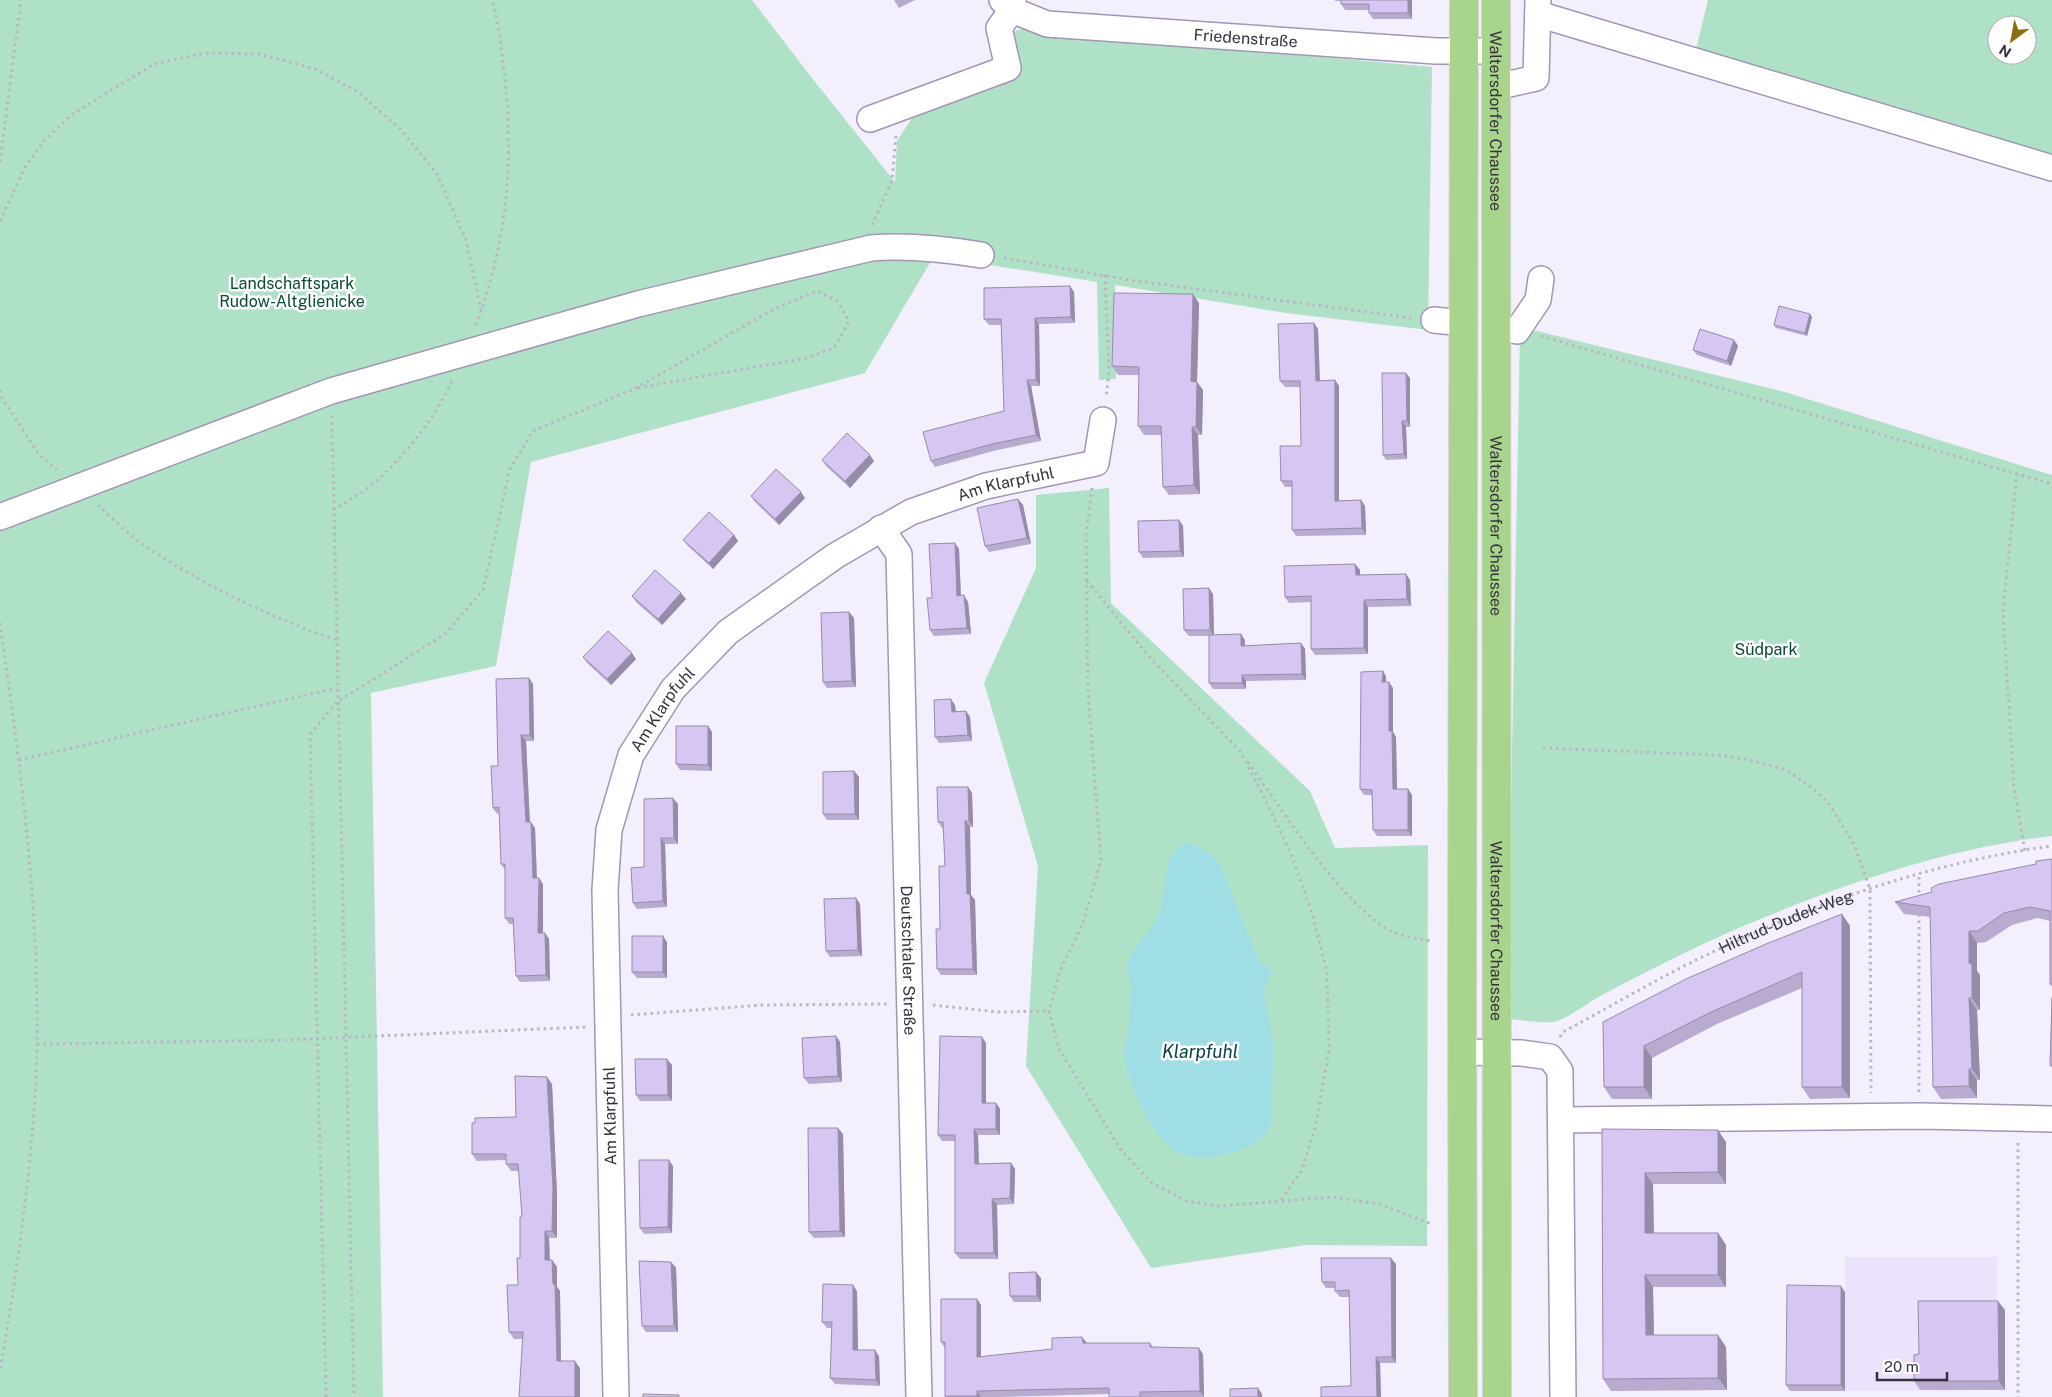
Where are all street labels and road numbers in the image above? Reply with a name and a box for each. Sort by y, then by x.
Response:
street label: Friedenstraße [1193,25,1298,51]
street label: Waltersdorfer Chaussee [1487,31,1506,211]
street label: Waltersdorfer Chaussee [1487,436,1506,616]
street label: Am Klarpfuhl [955,463,1056,505]
street label: Am Klarpfuhl [626,663,699,755]
street label: Waltersdorfer Chaussee [1487,841,1506,1021]
street label: Deutschtaler Straße [897,885,920,1035]
street label: Hiltrud-Dudek-Weg [1715,885,1856,957]
street label: Am Klarpfuhl [600,1066,620,1166]

